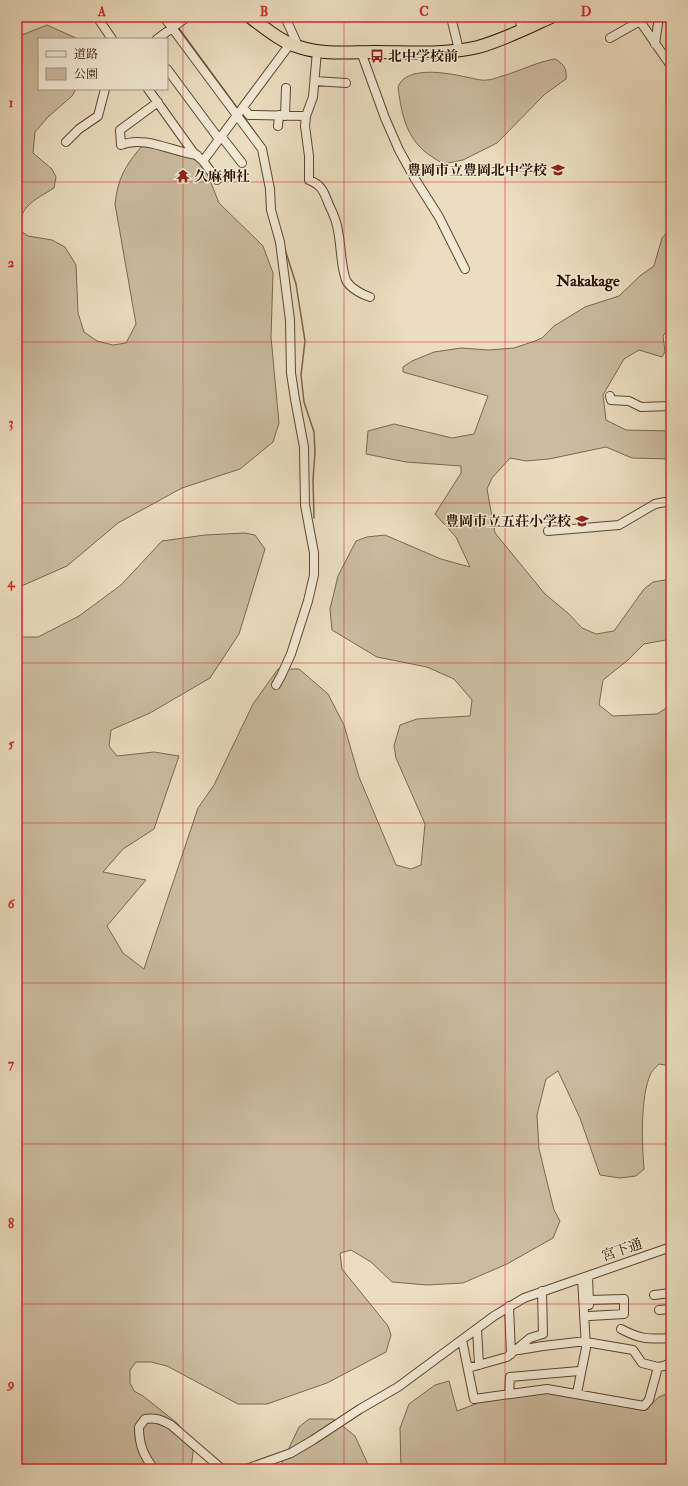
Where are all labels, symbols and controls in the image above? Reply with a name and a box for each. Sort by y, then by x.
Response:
text: A [97,4,107,20]
text: B [260,4,268,20]
text: C [419,4,429,20]
text: D [581,4,592,20]
legend [38,38,168,90]
text: 道路 [74,47,98,62]
bus stop icon: 北中学校前 [369,48,385,64]
place label: 北中学校前 [388,48,458,65]
text: 公園 [74,67,98,82]
text: 1 [9,95,14,111]
place label: 豊岡市立豊岡北中学校 [407,162,547,179]
school or university icon: 豊岡市立豊岡北中学校 [550,162,566,178]
temple icon: 久麻神社 [175,168,191,184]
place label: 久麻神社 [194,168,250,185]
text: 2 [8,255,15,271]
district label: Nakakage [555,271,620,292]
text: 3 [9,415,14,431]
place label: 豊岡市立五荘小学校 [445,513,571,530]
school or university icon: 豊岡市立五荘小学校 [574,513,590,529]
text: 4 [6,575,15,591]
text: 5 [8,736,14,752]
text: 6 [8,896,16,912]
text: 7 [8,1056,15,1072]
text: 8 [8,1216,14,1232]
street label: 宮下通 [599,1235,645,1265]
text: 9 [6,1376,15,1392]

